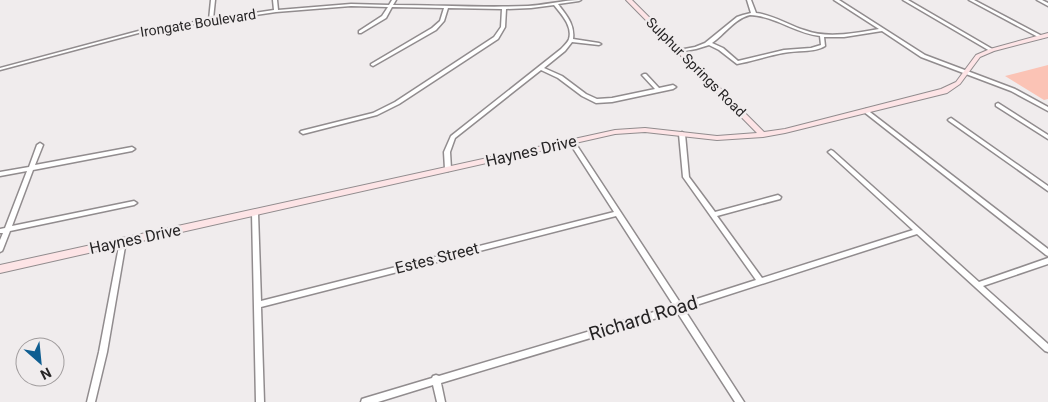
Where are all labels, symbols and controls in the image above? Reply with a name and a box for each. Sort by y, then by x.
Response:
street label: Irongate Boulevard [139,6,257,40]
street label: Sulphur Springs Road [643,14,749,120]
street label: Haynes Drive [484,131,578,171]
street label: Haynes Drive [88,220,182,258]
street label: Estes Street [393,238,481,278]
street label: Richard Road [586,291,700,345]
north arrow [15,337,65,387]
text: N [38,364,54,383]

